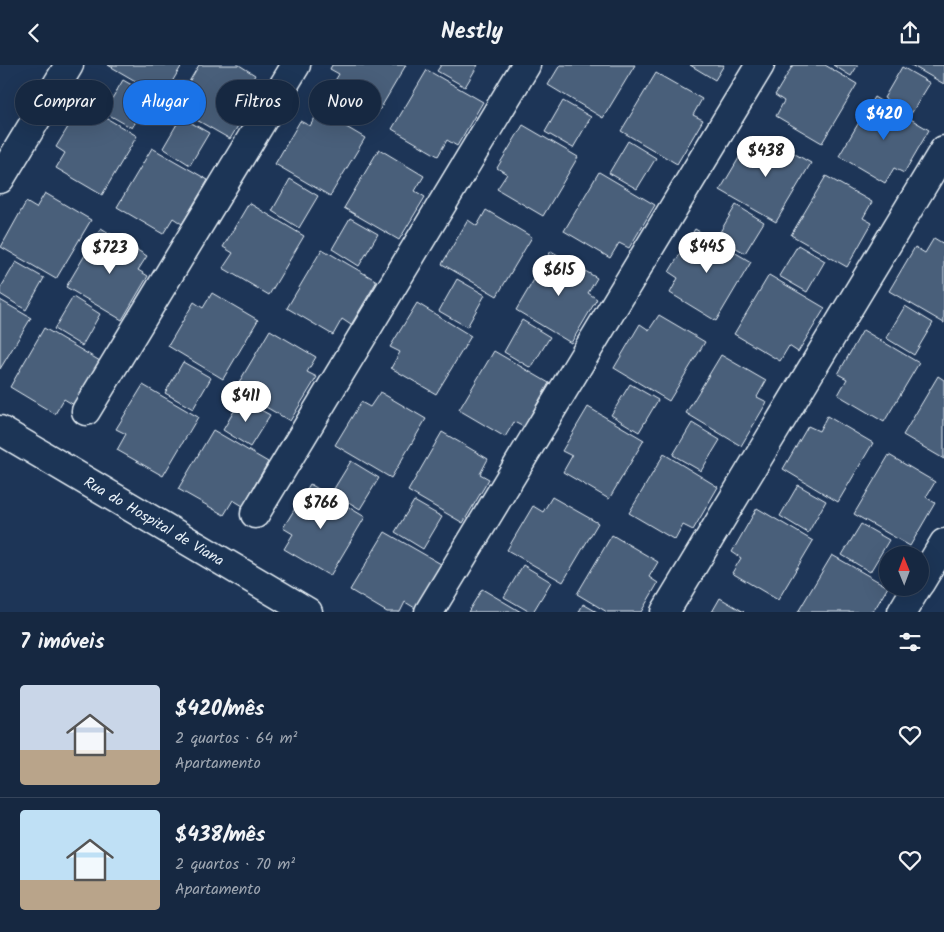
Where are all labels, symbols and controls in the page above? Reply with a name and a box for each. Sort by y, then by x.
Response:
text: Nestly [441,15,503,50]
icon: back [20,19,48,47]
icon: share [896,19,924,47]
chip: Comprar [15,80,113,125]
chip: Alugar [123,80,206,125]
chip: Filtros [216,80,299,125]
chip: Novo [309,80,381,125]
pin: $420 [854,99,914,141]
text: $420 [866,102,902,127]
pin: $438 [736,135,796,178]
text: $438 [748,139,784,164]
pin: $445 [677,231,737,274]
pin: $723 [80,233,140,275]
text: $445 [689,235,725,260]
text: $723 [92,236,128,261]
pin: $615 [529,255,589,297]
text: $615 [543,258,575,283]
pin: $411 [216,381,276,423]
text: $411 [232,384,260,409]
street label: Rua do Hospital de Viana [79,471,229,573]
pin: $766 [291,487,351,530]
text: $766 [304,491,338,516]
north arrow [879,546,929,596]
map controls [879,546,929,596]
text: 7 imóveis [20,626,105,659]
icon: filters [896,628,924,656]
text: $420/mês [175,693,264,726]
icon: home [60,705,120,765]
icon: heart [896,721,924,749]
text: 2 quartos · 64 m² [175,726,297,751]
text: Apartamento [175,751,261,776]
text: $438/mês [175,819,265,852]
icon: home [60,830,120,890]
icon: heart [896,846,924,874]
text: 2 quartos · 70 m² [175,852,295,877]
text: Apartamento [175,877,261,902]

